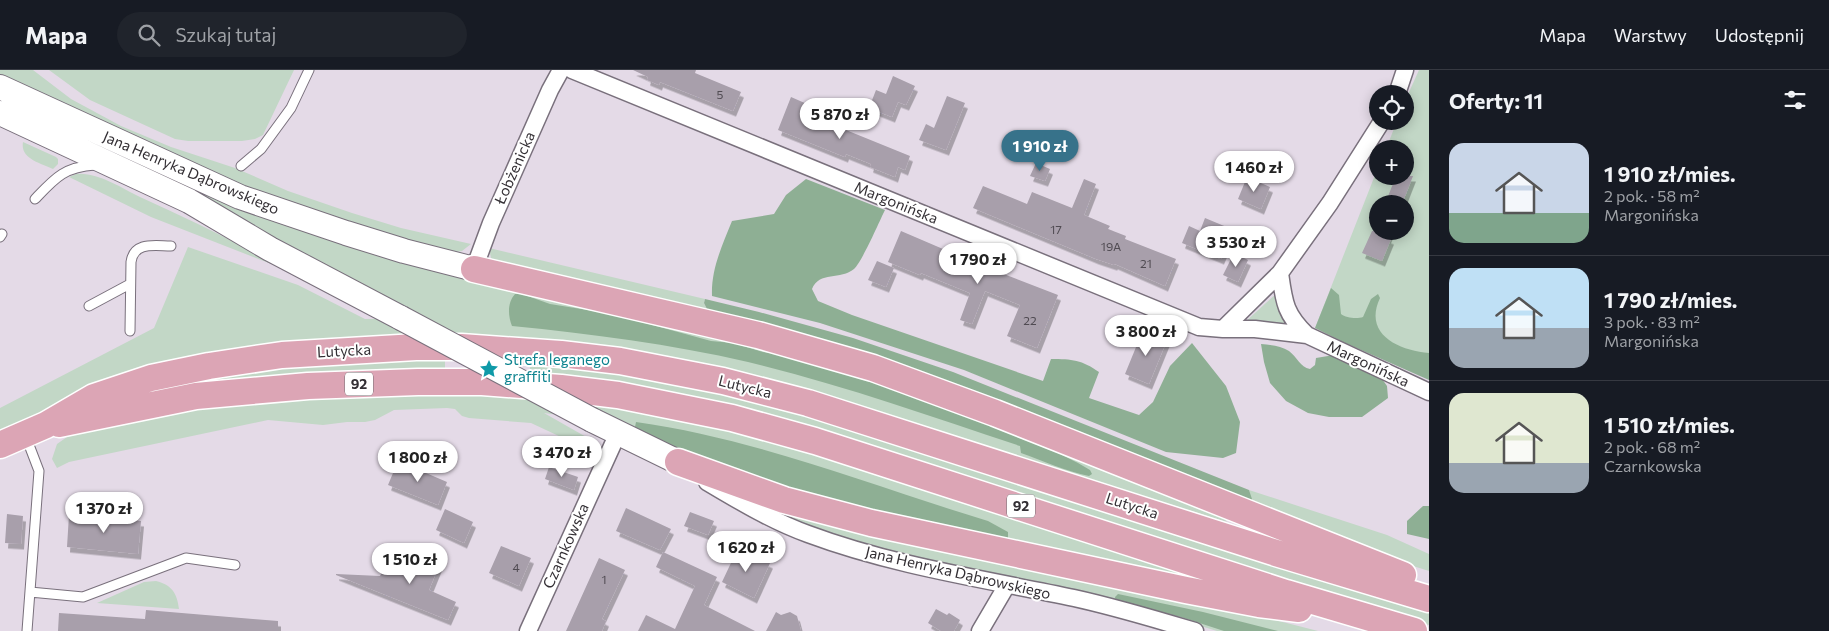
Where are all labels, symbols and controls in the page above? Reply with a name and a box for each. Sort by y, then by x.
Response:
search box [117,12,467,57]
text: Mapa [25,20,87,49]
icon: search [135,21,163,49]
text: Szukaj tutaj [175,23,276,46]
text: Mapa [1539,24,1586,46]
text: Warstwy [1614,24,1687,46]
text: Udostępnij [1715,24,1804,46]
map controls [1369,85,1414,240]
button: locate [1369,85,1414,130]
icon: filters [1781,86,1809,114]
house number: 5 [717,87,724,101]
text: Oferty: 11 [1449,88,1543,113]
pin: 5 870 zł [788,98,892,140]
text: 5 870 zł [811,104,869,123]
street label: Jana Henryka Dąbrowskiego [101,127,282,217]
street label: Łobżenicka [490,128,538,208]
pin: 1 910 zł [988,129,1092,172]
text: 1 910 zł [1012,136,1068,155]
button: + [1369,140,1414,185]
pin: 1 460 zł [1202,150,1306,193]
text: 1 460 zł [1225,157,1283,176]
text: 1 910 zł/mies. [1604,161,1736,186]
icon: home [1489,163,1549,223]
street label: Margonińska [852,177,941,227]
text: 2 pok. · 58 m² [1604,186,1700,205]
button: − [1369,195,1414,240]
text: Margonińska [1604,205,1699,224]
house number: 17 [1050,222,1062,236]
pin: 3 530 zł [1184,226,1288,268]
text: 3 530 zł [1207,232,1265,251]
house number: 19A [1101,239,1121,253]
pin: 1 790 zł [926,242,1030,285]
text: 1 790 zł [950,249,1006,268]
house number: 21 [1140,256,1152,270]
text: 1 790 zł/mies. [1604,287,1737,312]
icon: home [1489,288,1549,348]
text: 3 pok. · 83 m² [1604,312,1700,331]
house number: 22 [1023,313,1037,327]
pin: 3 800 zł [1094,314,1198,357]
text: 3 800 zł [1116,321,1176,340]
text: Margonińska [1604,331,1699,350]
street label: Margonińska [1324,336,1412,390]
street label: Lutycka [317,340,371,360]
place label: Strefa leganego graffiti [504,350,610,385]
place icon: Strefa leganego graffiti [478,358,500,380]
street label: Lutycka [717,371,774,401]
road number: 92 [345,372,373,396]
text: 1 510 zł/mies. [1604,412,1735,437]
icon: home [1489,413,1549,473]
pin: 3 470 zł [510,436,614,478]
text: 2 pok. · 68 m² [1604,437,1700,456]
pin: 1 800 zł [366,440,470,483]
text: 3 470 zł [533,442,591,461]
text: 1 800 zł [389,447,447,466]
text: Czarnkowska [1604,456,1702,475]
street label: Lutycka [1104,488,1161,522]
pin: 1 370 zł [52,492,156,534]
road number: 92 [1007,494,1035,518]
text: 1 370 zł [76,498,132,517]
street label: Czarnkowska [538,500,592,591]
pin: 1 620 zł [694,530,798,573]
text: 1 620 zł [718,537,774,556]
pin: 1 510 zł [358,542,462,585]
street label: Jana Henryka Dąbrowskiego [864,542,1053,602]
text: 1 510 zł [383,549,437,568]
house number: 4 [512,560,520,574]
house number: 1 [601,572,607,586]

